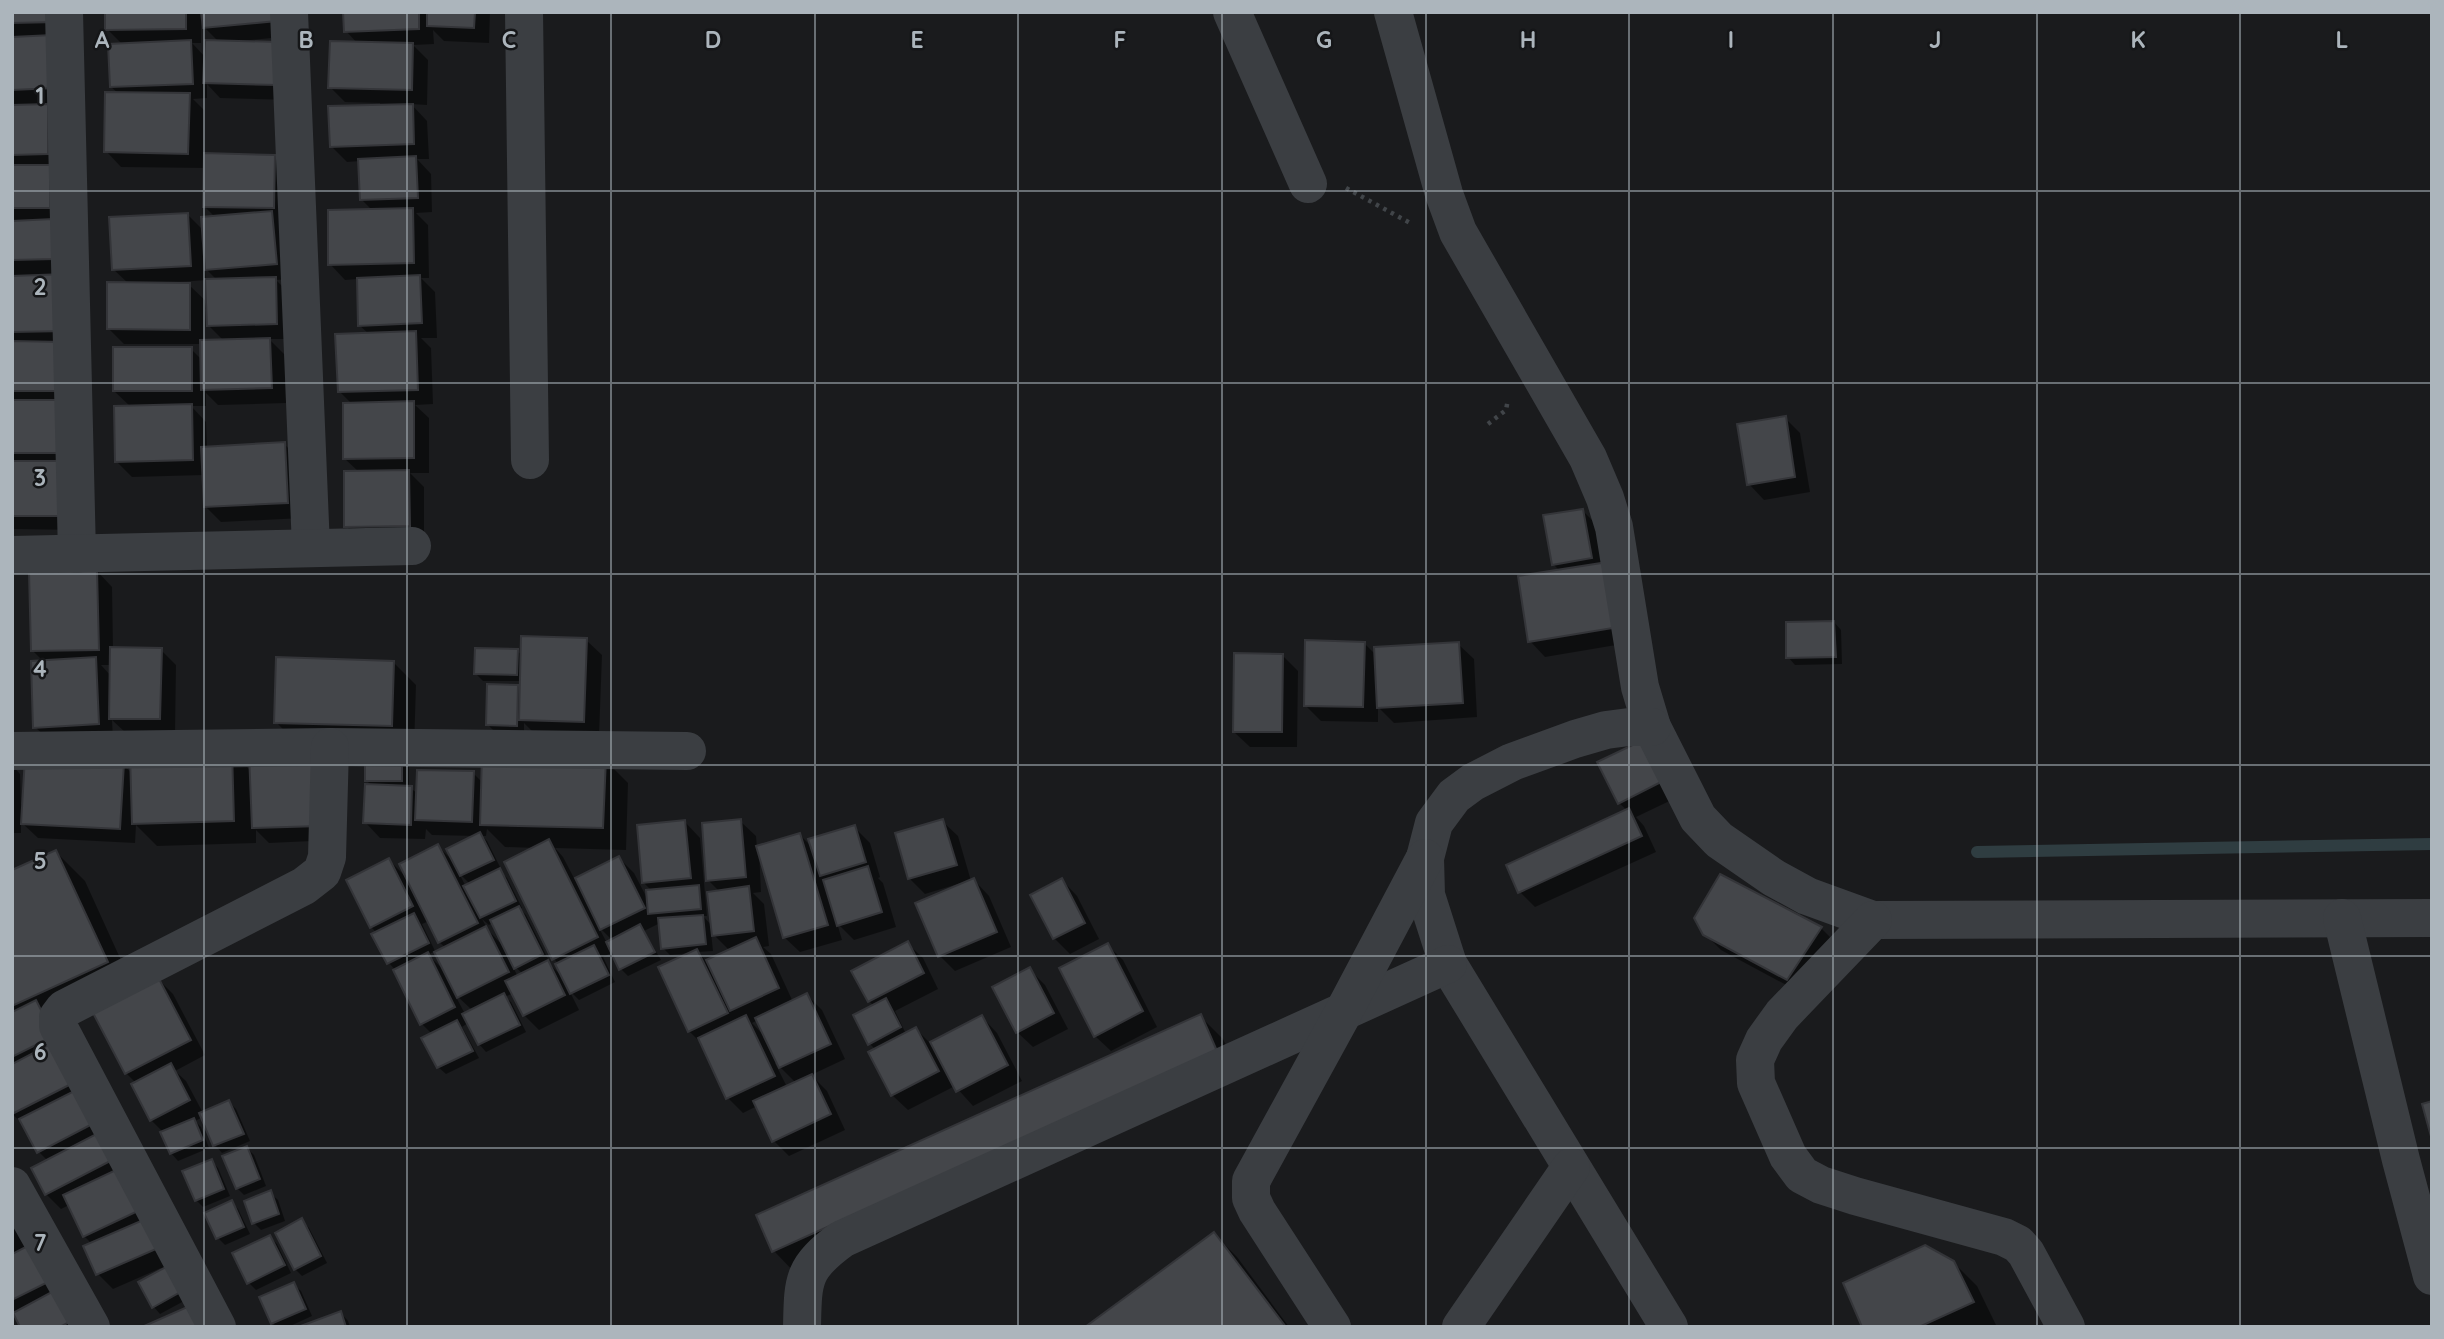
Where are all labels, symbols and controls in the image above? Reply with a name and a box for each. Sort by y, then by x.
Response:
text: A [95,25,110,54]
text: B [298,25,314,54]
text: C [502,25,516,54]
text: D [705,25,721,54]
text: E [910,25,924,54]
text: F [1114,25,1126,54]
text: G [1316,25,1332,54]
text: H [1520,25,1536,54]
text: I [1728,25,1734,54]
text: J [1929,25,1941,54]
text: K [2130,25,2146,54]
text: L [2336,25,2348,54]
text: 1 [36,81,44,110]
text: 2 [33,272,47,301]
text: 3 [34,463,46,492]
text: 4 [33,654,47,683]
text: 5 [33,846,47,875]
text: 6 [34,1037,46,1066]
text: 7 [34,1228,47,1257]

